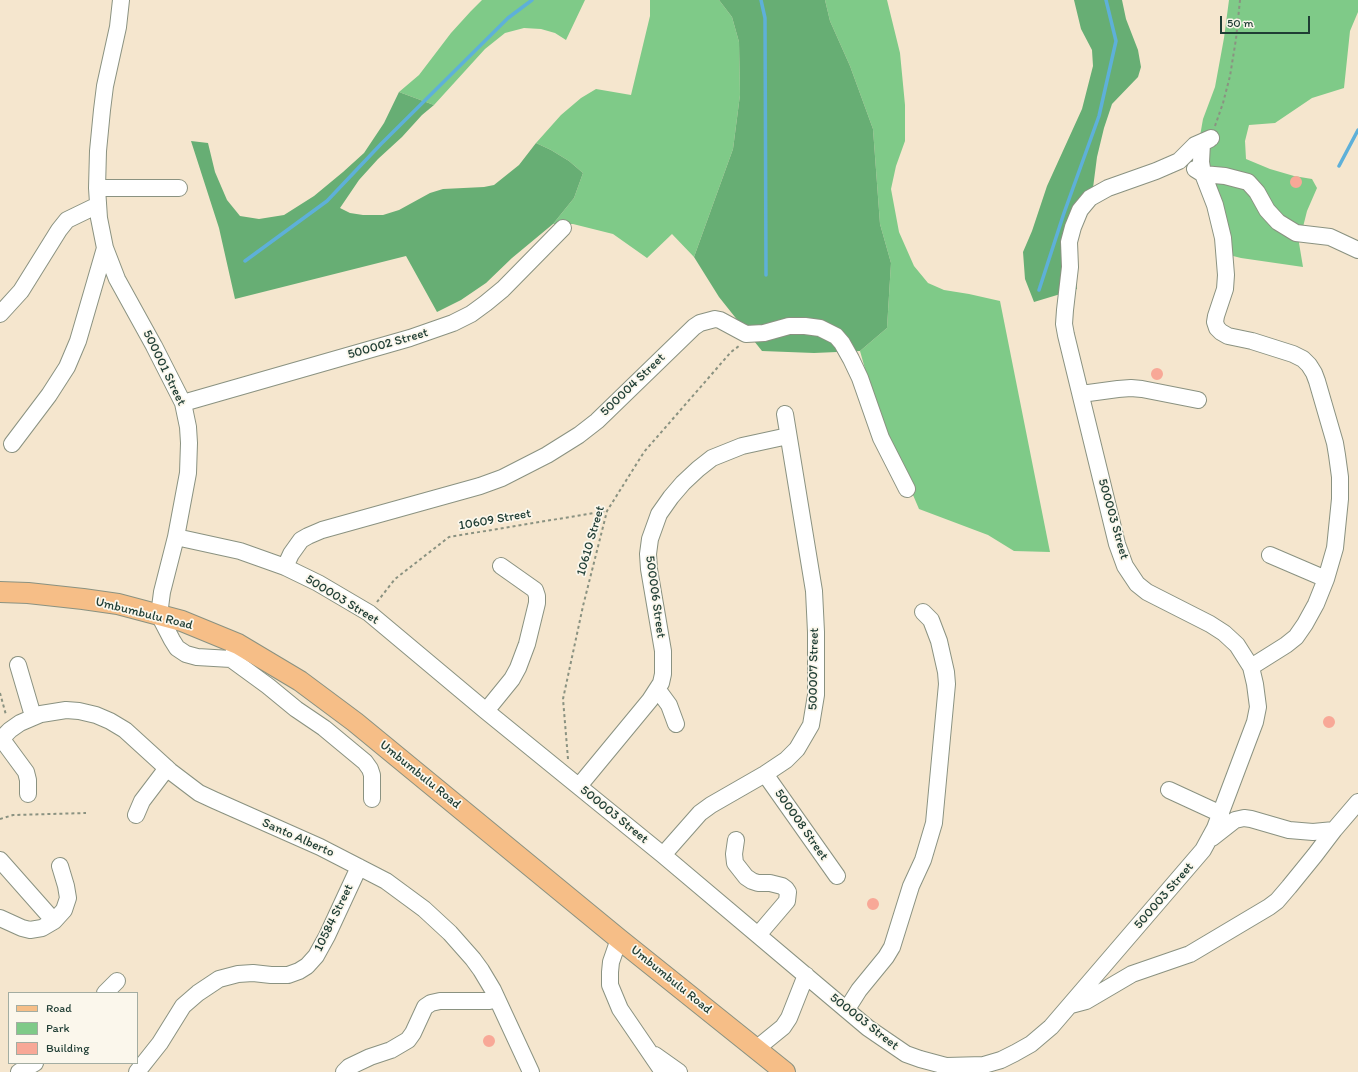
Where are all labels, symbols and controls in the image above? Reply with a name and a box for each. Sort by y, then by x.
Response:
scale bar [1222,8,1312,34]
text: 50 m [1227,16,1253,30]
street label: 500002 Street [346,325,430,363]
street label: 500001 Street [139,328,189,408]
street label: 500004 Street [597,350,669,420]
street label: 500003 Street [1094,477,1132,561]
street label: 10610 Street [574,504,608,578]
street label: 10609 Street [458,506,532,534]
street label: 500006 Street [641,555,669,639]
street label: 500003 Street [302,572,382,628]
street label: Umbumbulu Road [94,594,194,634]
street label: 500007 Street [805,628,823,710]
street label: Umbumbulu Road [376,737,464,813]
street label: 500003 Street [577,783,651,847]
street label: 500008 Street [771,786,831,864]
street label: Santo Alberto [259,815,337,861]
street label: 500003 Street [1131,859,1197,933]
street label: 10584 Street [311,882,357,954]
street label: Umbumbulu Road [627,942,715,1018]
street label: 500003 Street [826,990,902,1054]
legend [8,992,138,1064]
text: Road [46,1001,72,1015]
text: Park [46,1021,70,1035]
text: Building [46,1041,89,1055]

